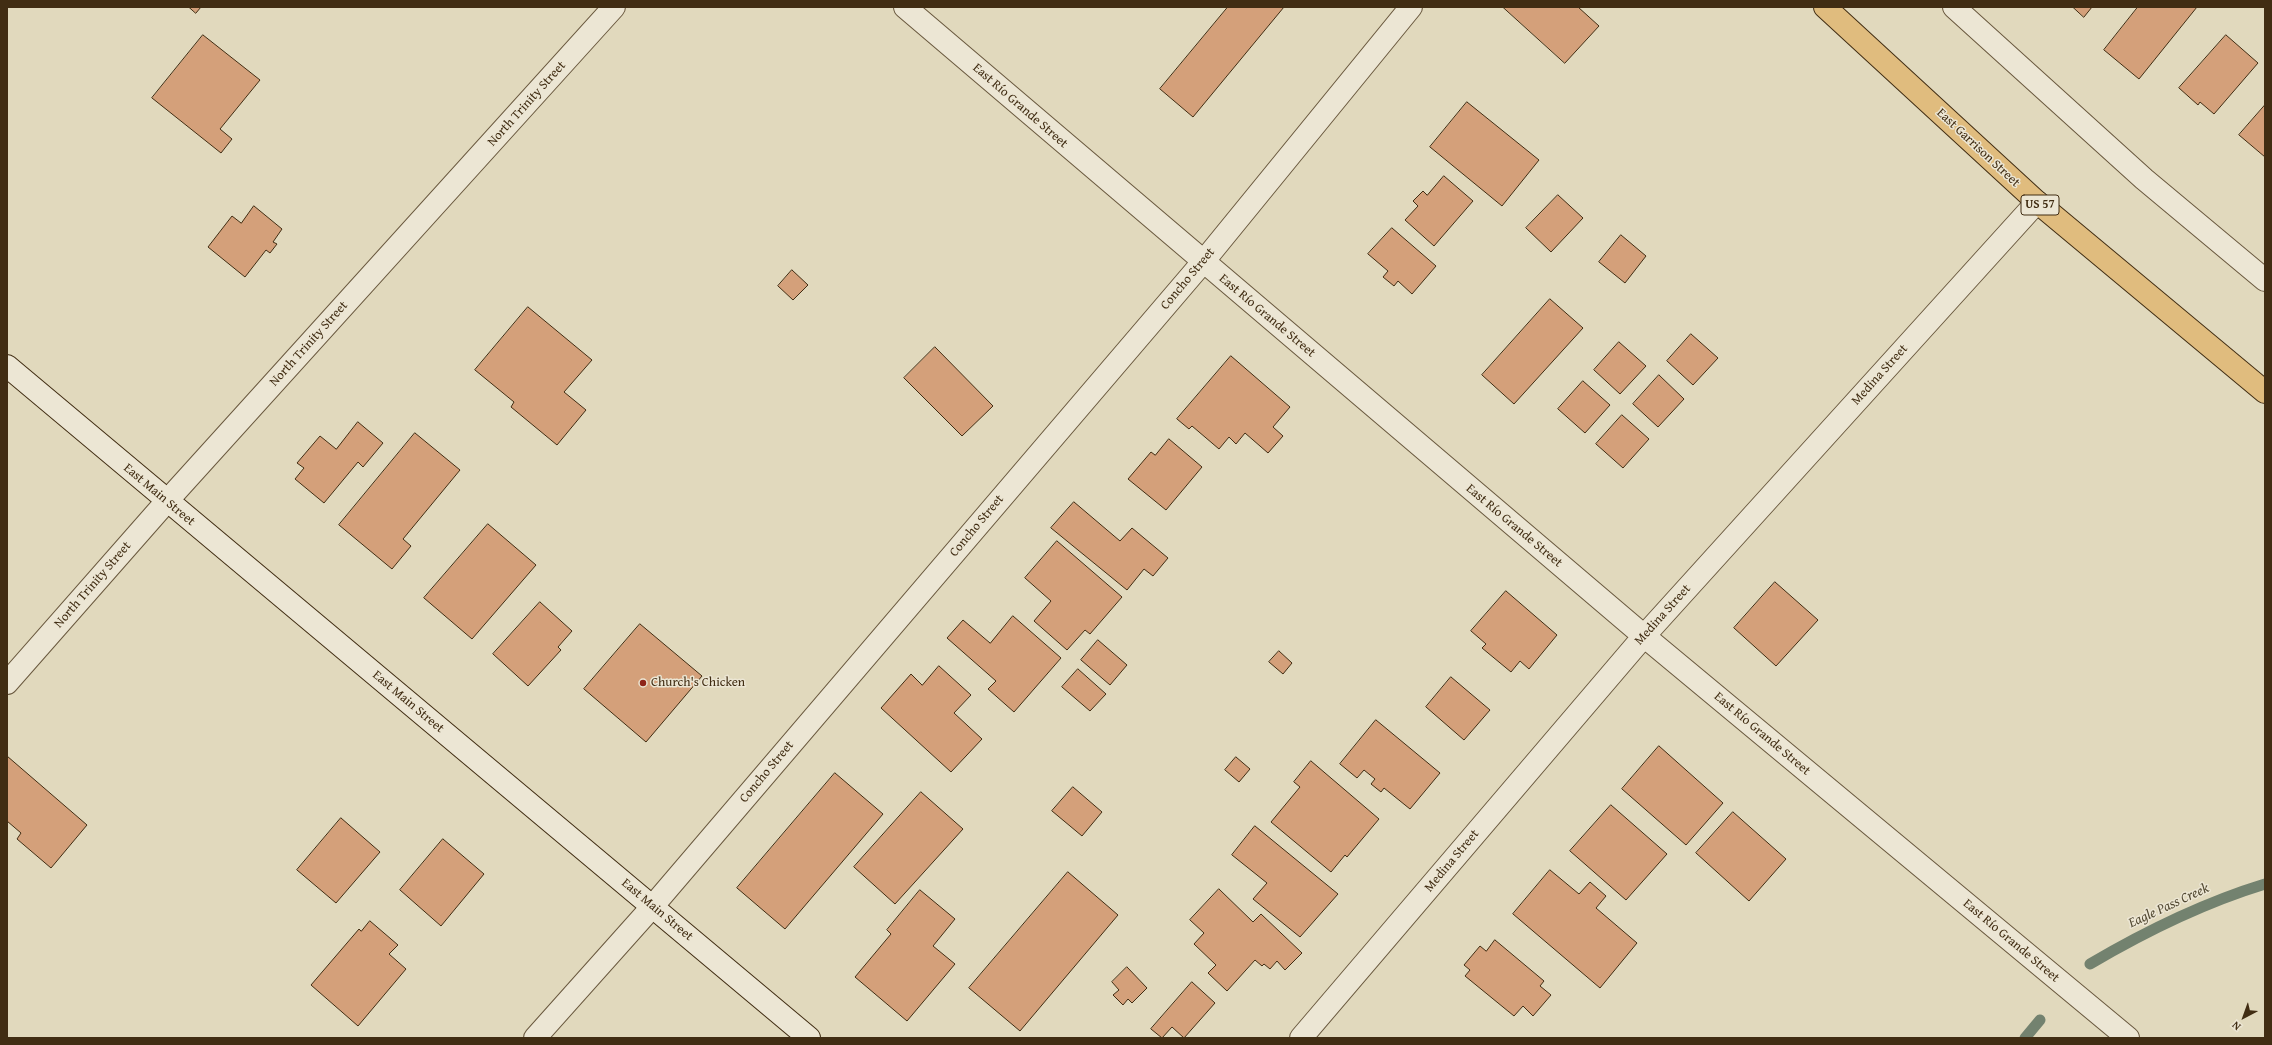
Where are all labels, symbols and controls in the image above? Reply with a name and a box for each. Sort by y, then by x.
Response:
street label: North Trinity Street [485,58,569,150]
street label: East Río Grande Street [969,60,1071,152]
street label: East Garrison Street [1933,105,2023,191]
road number: US 57 [2021,195,2059,215]
street label: Concho Street [1158,245,1218,313]
street label: East Río Grande Street [1216,271,1318,361]
street label: North Trinity Street [267,298,351,390]
street label: Medina Street [1849,341,1911,409]
street label: East Main Street [120,460,198,530]
street label: East Río Grande Street [1463,481,1565,571]
street label: Concho Street [947,492,1007,560]
street label: North Trinity Street [51,539,135,631]
street label: Medina Street [1632,581,1694,649]
street label: East Main Street [369,667,447,737]
place label: Church's Chicken [651,675,745,691]
marker: Church's Chicken [638,678,648,688]
street label: East Río Grande Street [1711,689,1813,779]
street label: Concho Street [737,738,797,806]
street label: Medina Street [1421,827,1483,895]
street label: East Main Street [618,875,696,945]
water label: Eagle Pass Creek [2126,880,2212,932]
street label: East Río Grande Street [1960,896,2062,986]
north arrow [2224,997,2264,1037]
text: N [2228,1018,2244,1035]

